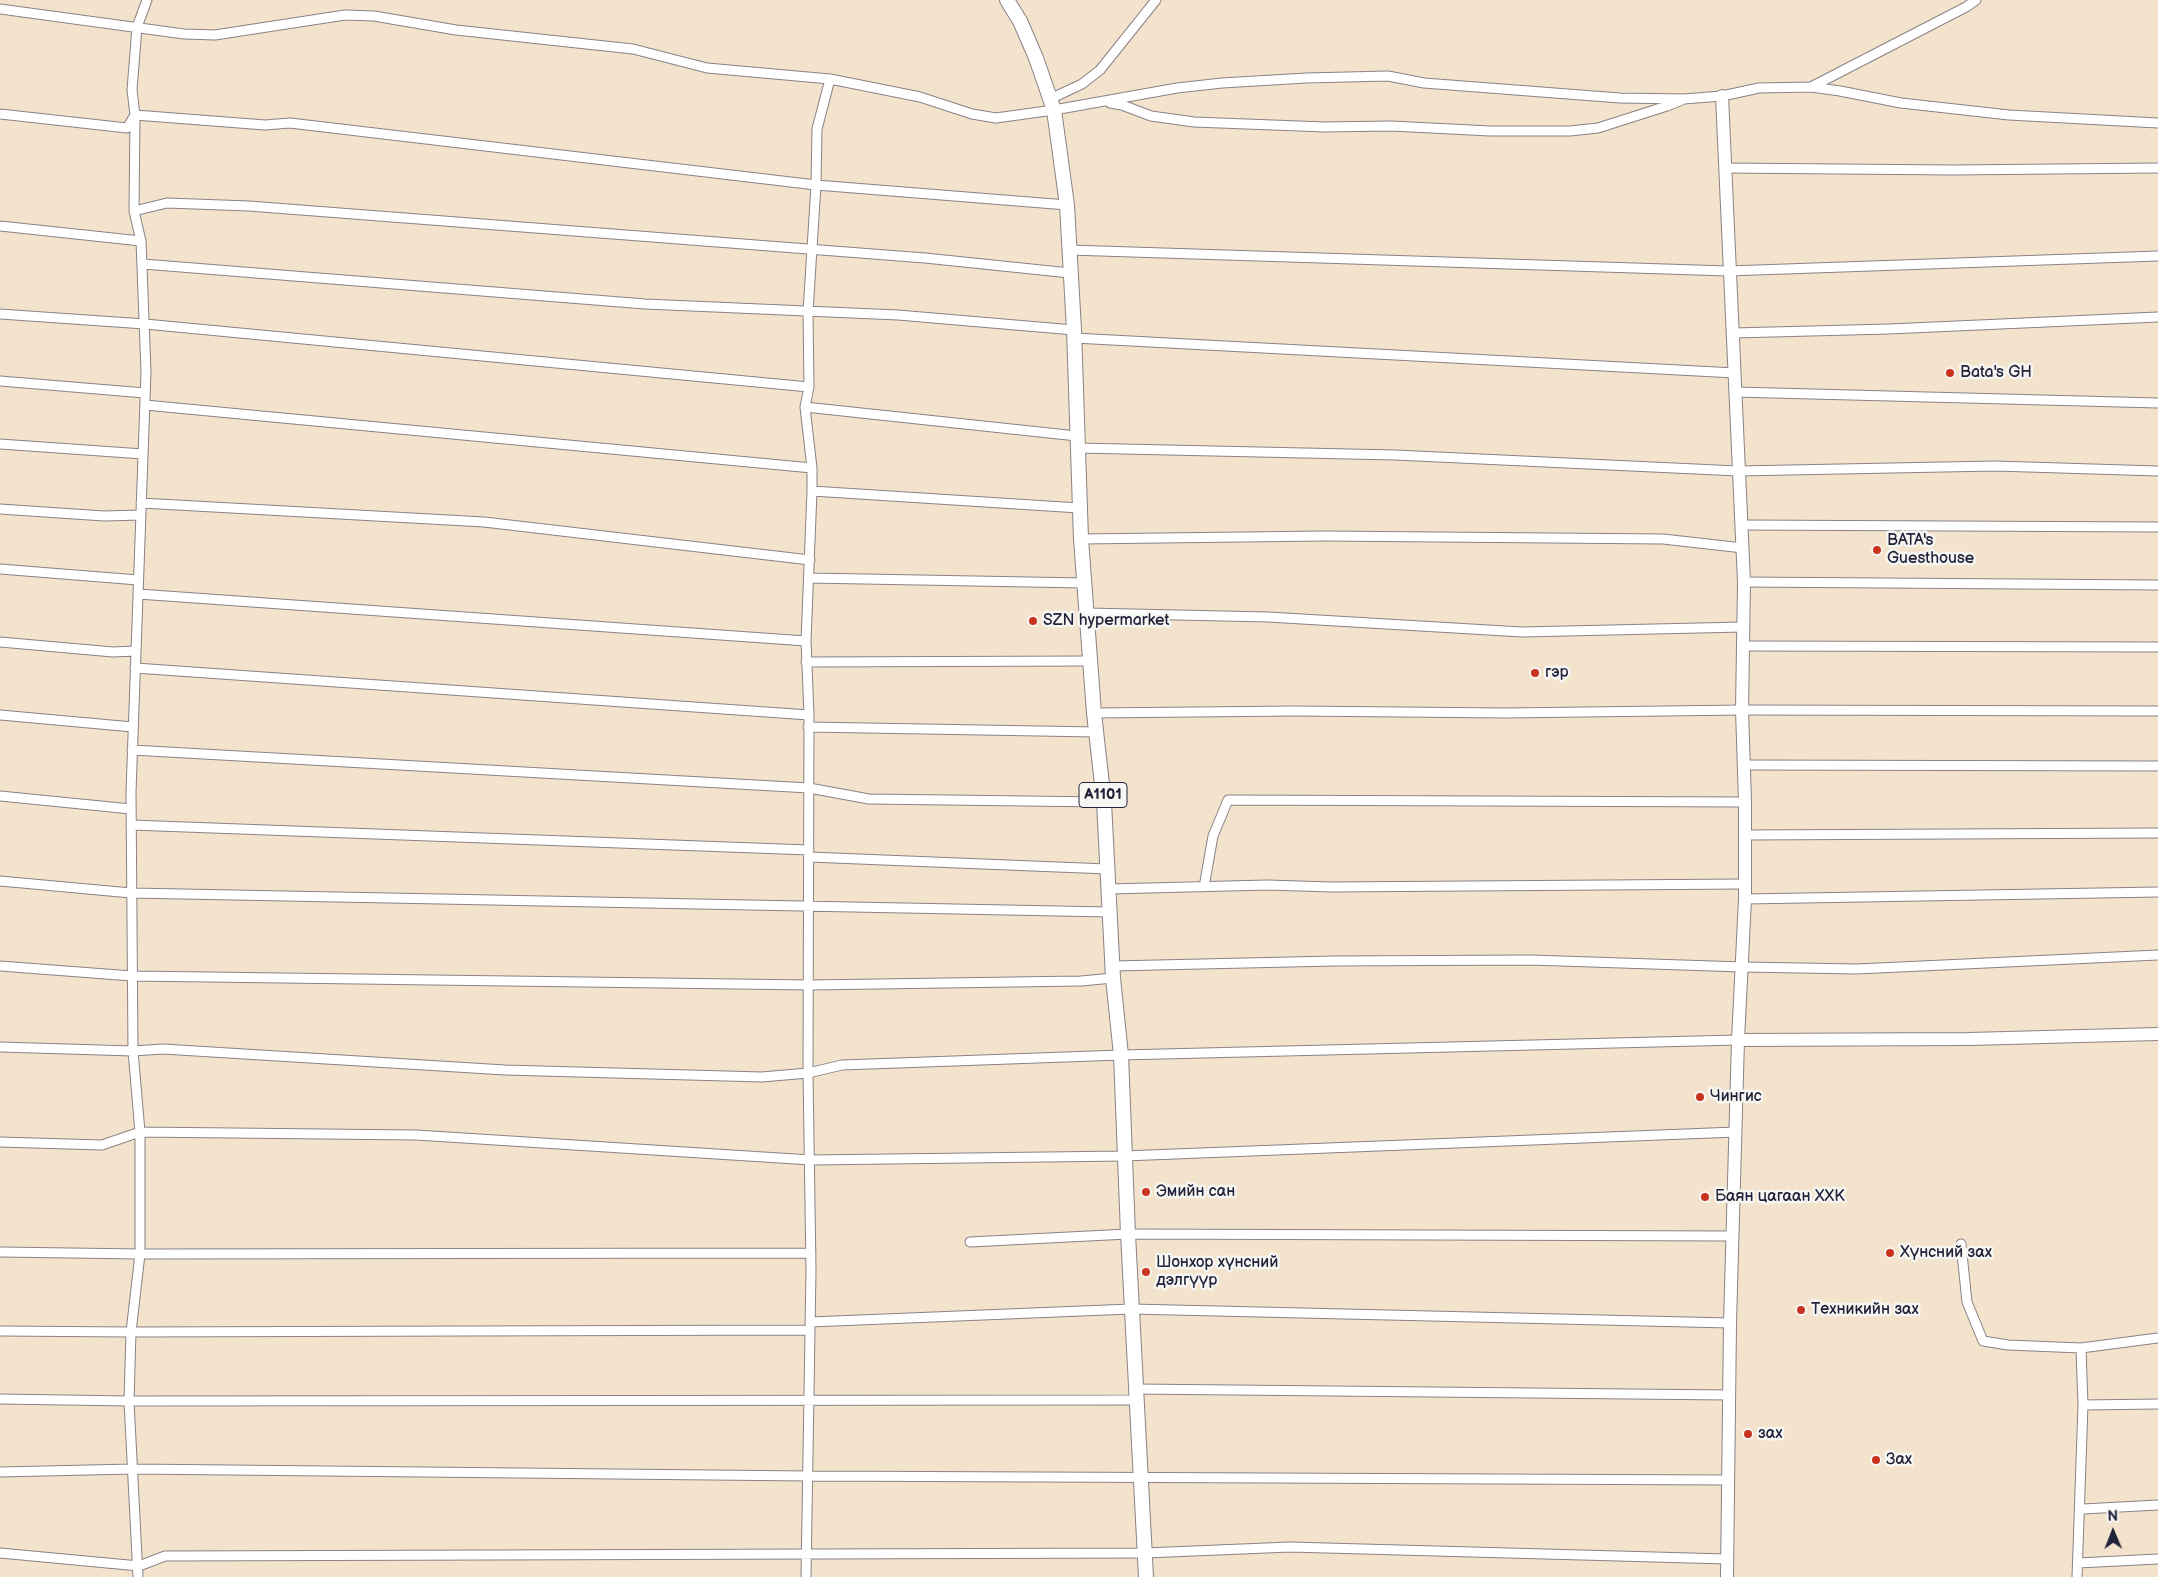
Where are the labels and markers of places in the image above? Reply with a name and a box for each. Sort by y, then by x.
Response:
place label: Bata's GH [1960,363,2032,383]
marker: Bata's GH [1944,367,1956,379]
place label: BATA's Guesthouse [1887,531,1974,569]
marker: BATA's Guesthouse [1871,544,1883,556]
place label: SZN hypermarket [1043,611,1169,631]
marker: SZN hypermarket [1027,615,1039,627]
place label: гэр [1545,663,1569,683]
marker: гэр [1529,667,1541,679]
place label: Чингис [1710,1087,1762,1107]
marker: Чингис [1694,1091,1706,1103]
place label: Эмийн сан [1156,1182,1235,1202]
marker: Эмийн сан [1140,1186,1152,1198]
place label: Баян цагаан ХХК [1715,1187,1845,1207]
marker: Баян цагаан ХХК [1699,1191,1711,1203]
place label: Хүнсний зах [1900,1243,1992,1263]
marker: Хүнсний зах [1884,1247,1896,1259]
place label: Шонхор хүнсний дэлгүүр [1156,1253,1278,1291]
marker: Шонхор хүнсний дэлгүүр [1140,1266,1152,1278]
place label: Техникийн зах [1811,1300,1919,1320]
marker: Техникийн зах [1795,1304,1807,1316]
place label: зах [1758,1424,1782,1444]
marker: зах [1742,1428,1754,1440]
place label: Зах [1886,1450,1912,1470]
marker: Зах [1870,1454,1882,1466]

